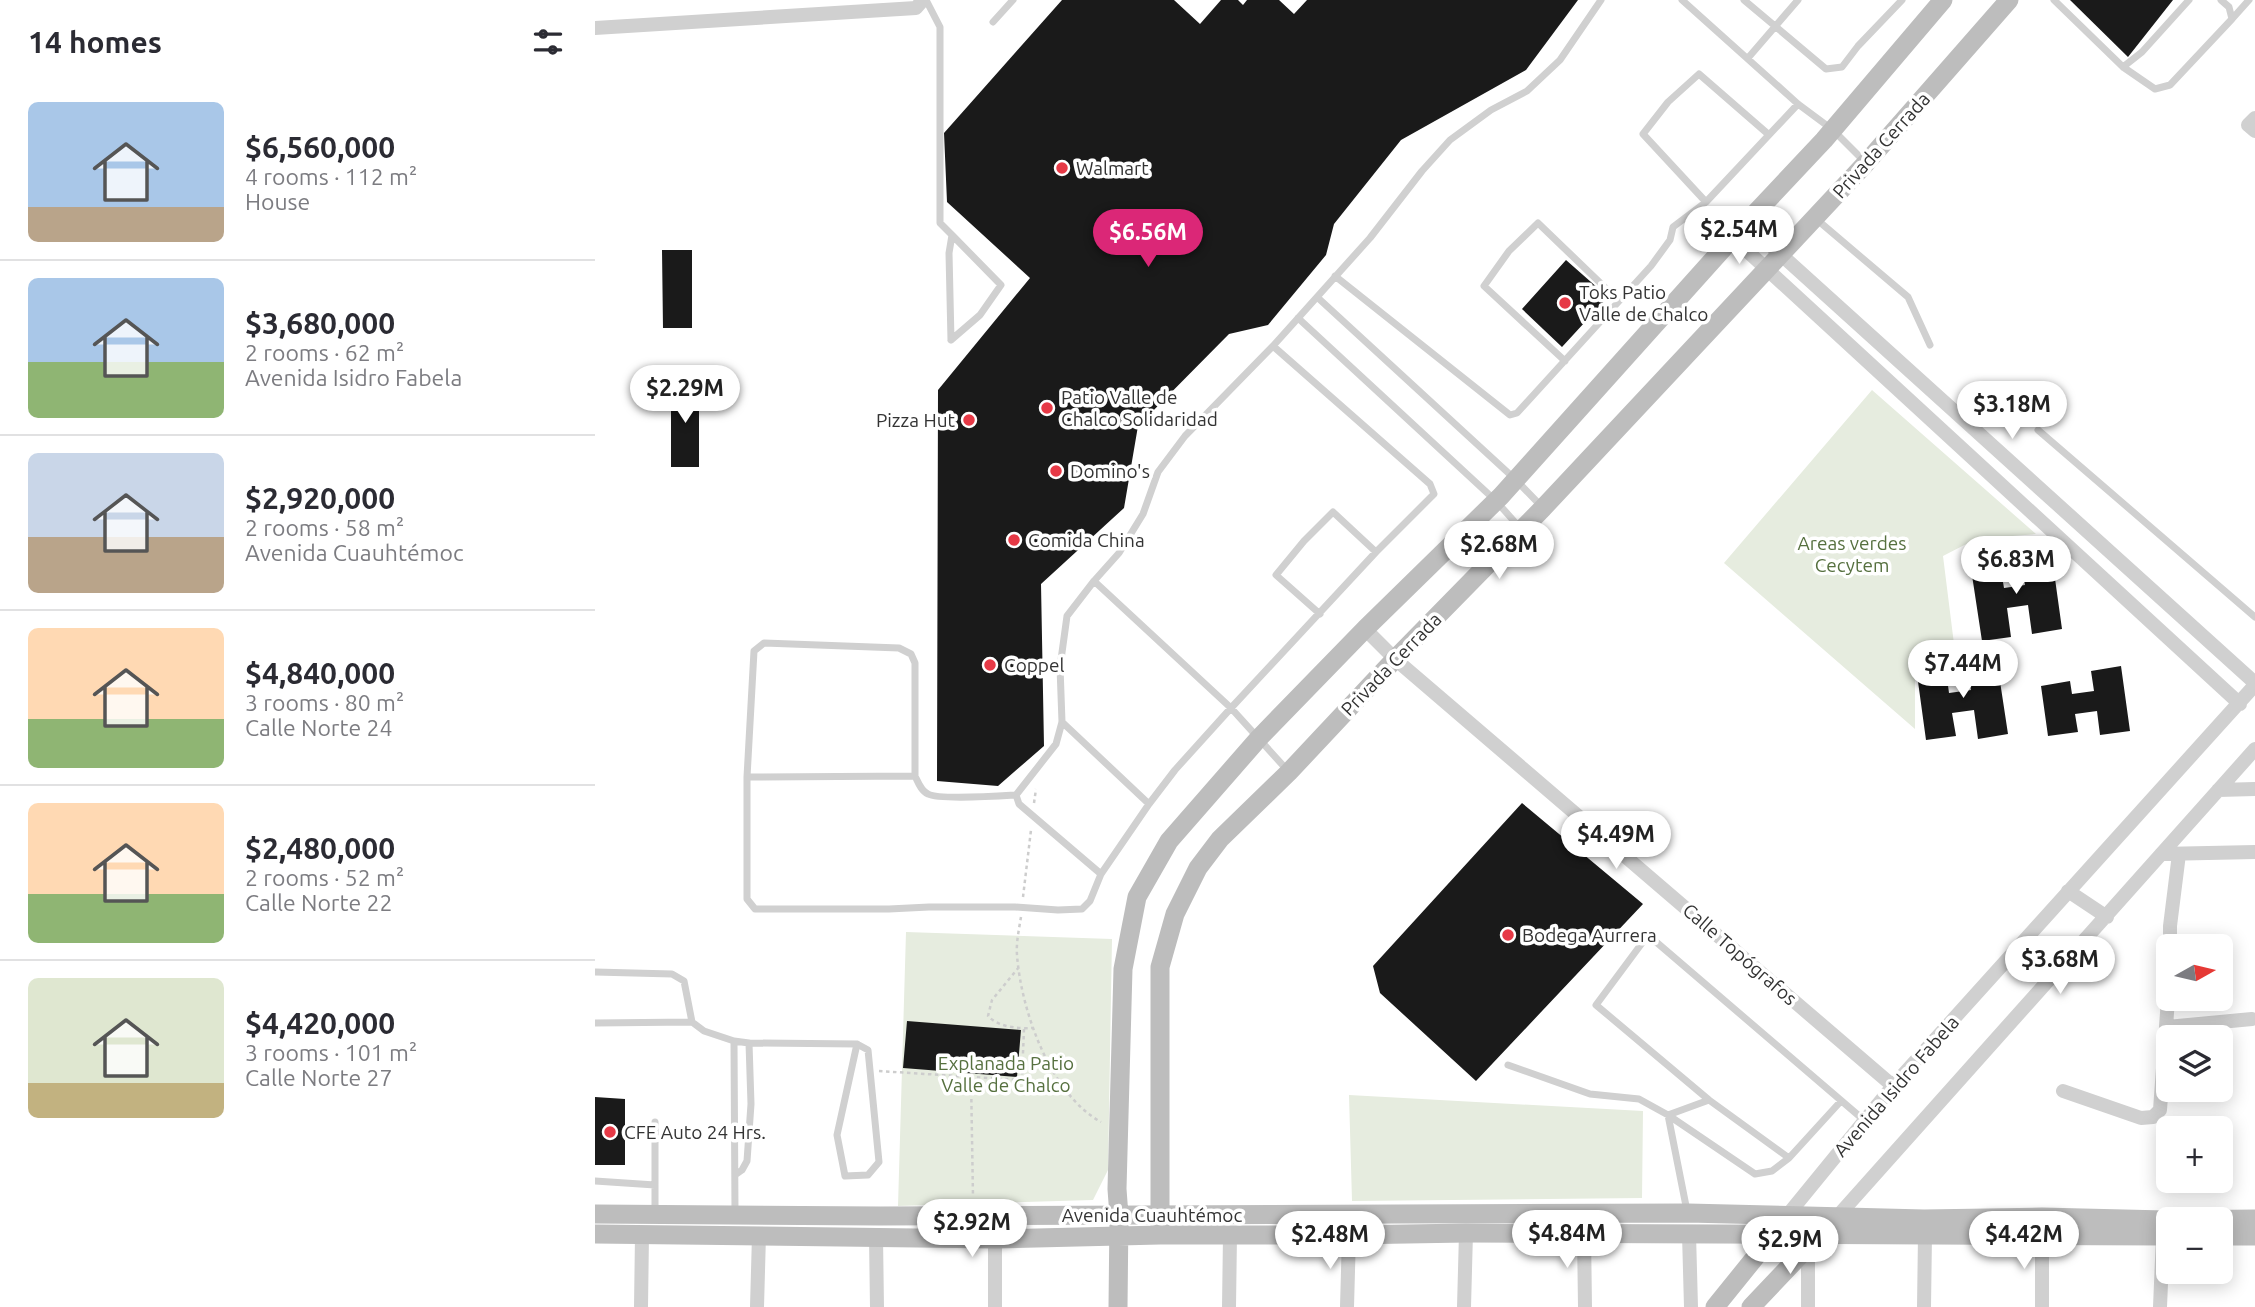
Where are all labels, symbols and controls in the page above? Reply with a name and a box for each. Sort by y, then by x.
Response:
icon: filters [529,23,567,61]
text: 14 homes [28,25,162,59]
street label: Privada Cerrada [1828,88,1934,202]
icon: home [84,130,168,214]
text: $6,560,000 [245,130,395,164]
place label: Walmart [1076,157,1149,179]
marker: Walmart [1054,160,1070,176]
text: 4 rooms · 112 m² [245,164,417,189]
text: House [245,189,310,214]
pin: $2.54M [1682,206,1796,266]
pin: $6.56M [1091,210,1205,269]
text: $2.54M [1700,216,1778,241]
text: $6.56M [1109,219,1187,244]
place label: Toks Patio Valle de Chalco [1579,281,1708,325]
marker: Toks Patio Valle de Chalco [1557,295,1573,311]
icon: home [84,306,168,390]
text: $3,680,000 [245,306,395,340]
text: 2 rooms · 62 m² [245,340,404,365]
text: Avenida Isidro Fabela [245,365,462,390]
pin: $2.29M [628,366,742,425]
text: $2.29M [646,375,724,400]
pin: $3.18M [1955,382,2069,441]
place label: Patio Valle de Chalco Solidaridad [1061,386,1218,430]
text: $3.18M [1973,391,2051,416]
marker: Patio Valle de Chalco Solidaridad [1039,400,1055,416]
place label: Pizza Hut [876,409,956,431]
marker: Pizza Hut [961,412,977,428]
place label: Domino's [1070,460,1150,482]
marker: Domino's [1048,463,1064,479]
icon: home [84,481,168,565]
text: $2,920,000 [245,481,395,515]
text: 2 rooms · 58 m² [245,515,404,540]
pin: $2.68M [1442,522,1556,581]
place label: Comida China [1028,529,1145,551]
text: $2.68M [1460,531,1538,556]
marker: Comida China [1006,532,1022,548]
park label: Areas verdes Cecytem [1797,532,1907,576]
pin: $6.83M [1959,536,2073,596]
text: Avenida Cuauhtémoc [245,540,464,565]
text: $6.83M [1977,546,2055,571]
street label: Privada Cerrada [1336,608,1446,720]
pin: $7.44M [1906,640,2020,700]
text: $7.44M [1924,650,2002,675]
place label: Coppel [1004,654,1064,676]
icon: home [84,656,168,740]
text: $4,840,000 [245,656,395,690]
marker: Coppel [982,657,998,673]
text: 3 rooms · 80 m² [245,690,404,715]
text: Calle Norte 24 [245,715,392,740]
pin: $4.49M [1559,812,1673,871]
text: $4.49M [1577,821,1655,846]
icon: home [84,831,168,915]
text: $2,480,000 [245,831,395,865]
text: 2 rooms · 52 m² [245,865,404,890]
text: Calle Norte 22 [245,890,392,915]
street label: Calle Topógrafos [1679,899,1801,1009]
place label: Bodega Aurrera [1522,924,1657,946]
marker: Bodega Aurrera [1500,927,1516,943]
north arrow [2156,934,2233,1012]
map controls [2156,934,2233,1284]
pin: $3.68M [2003,936,2117,996]
text: $3.68M [2021,946,2099,971]
icon: home [84,1006,168,1090]
text: $4,420,000 [245,1006,395,1040]
street label: Avenida Isidro Fabela [1829,1011,1963,1161]
button: layers [2156,1025,2233,1102]
text: 3 rooms · 101 m² [245,1040,417,1065]
park label: Explanada Patio Valle de Chalco [938,1052,1074,1096]
text: Calle Norte 27 [245,1065,392,1090]
button: + [2156,1116,2233,1193]
place label: CFE Auto 24 Hrs. [624,1121,766,1143]
marker: CFE Auto 24 Hrs. [602,1124,618,1140]
pin: $2.92M [915,1200,1029,1259]
street label: Avenida Cuauhtémoc [1062,1204,1242,1226]
button: − [2156,1207,2233,1284]
text: $2.92M [933,1209,1011,1234]
pin: $4.84M [1510,1210,1624,1270]
pin: $2.48M [1273,1212,1387,1271]
pin: $4.42M [1967,1212,2081,1271]
pin: $2.9M [1741,1216,1839,1276]
text: $4.84M [1528,1220,1606,1245]
text: $2.48M [1291,1221,1369,1246]
text: $4.42M [1985,1221,2063,1246]
text: $2.9M [1757,1226,1823,1251]

